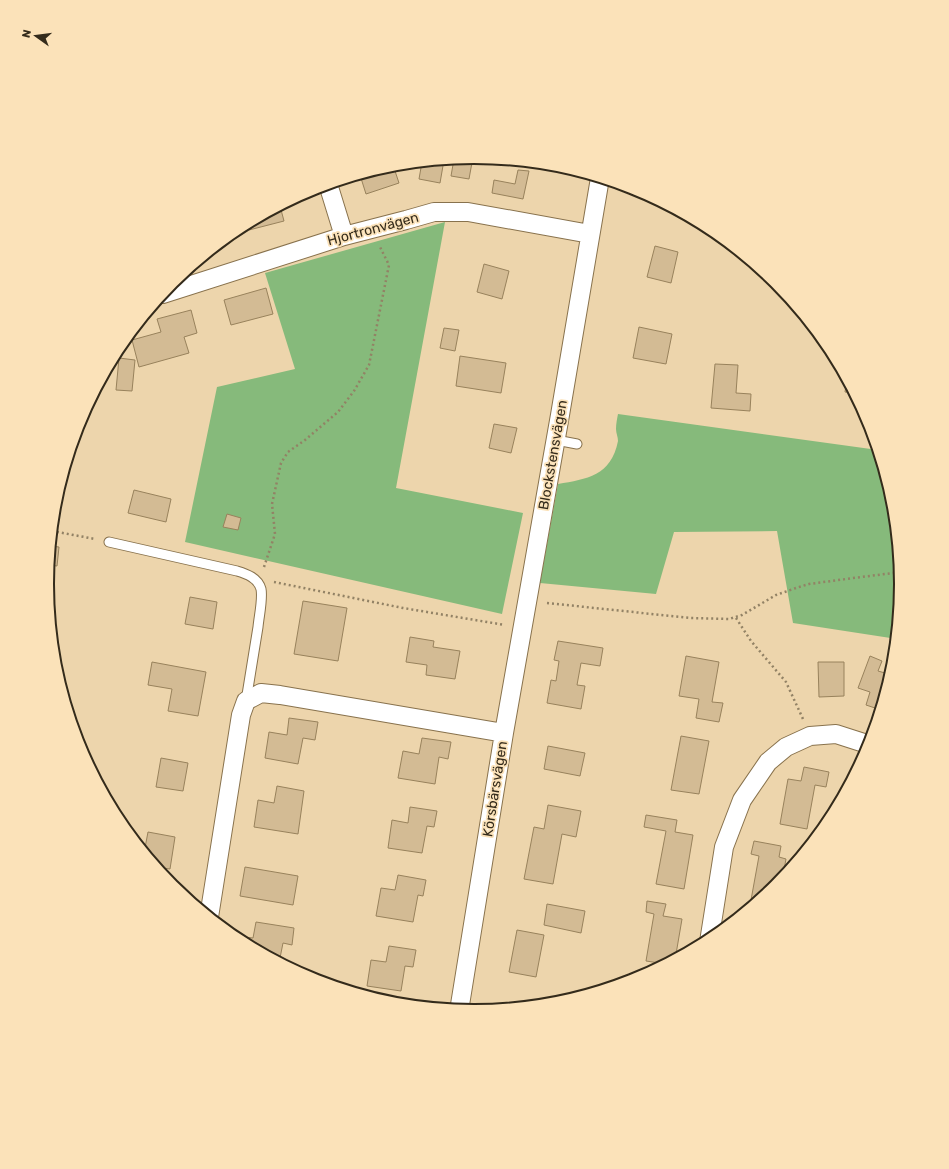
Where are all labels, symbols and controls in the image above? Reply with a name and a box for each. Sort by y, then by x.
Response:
north arrow [16,16,56,56]
text: N [20,28,34,39]
street label: Hjortronvägen [325,209,421,249]
street label: Blockstensvägen [535,399,571,511]
street label: Körsbärsvägen [479,740,511,838]

